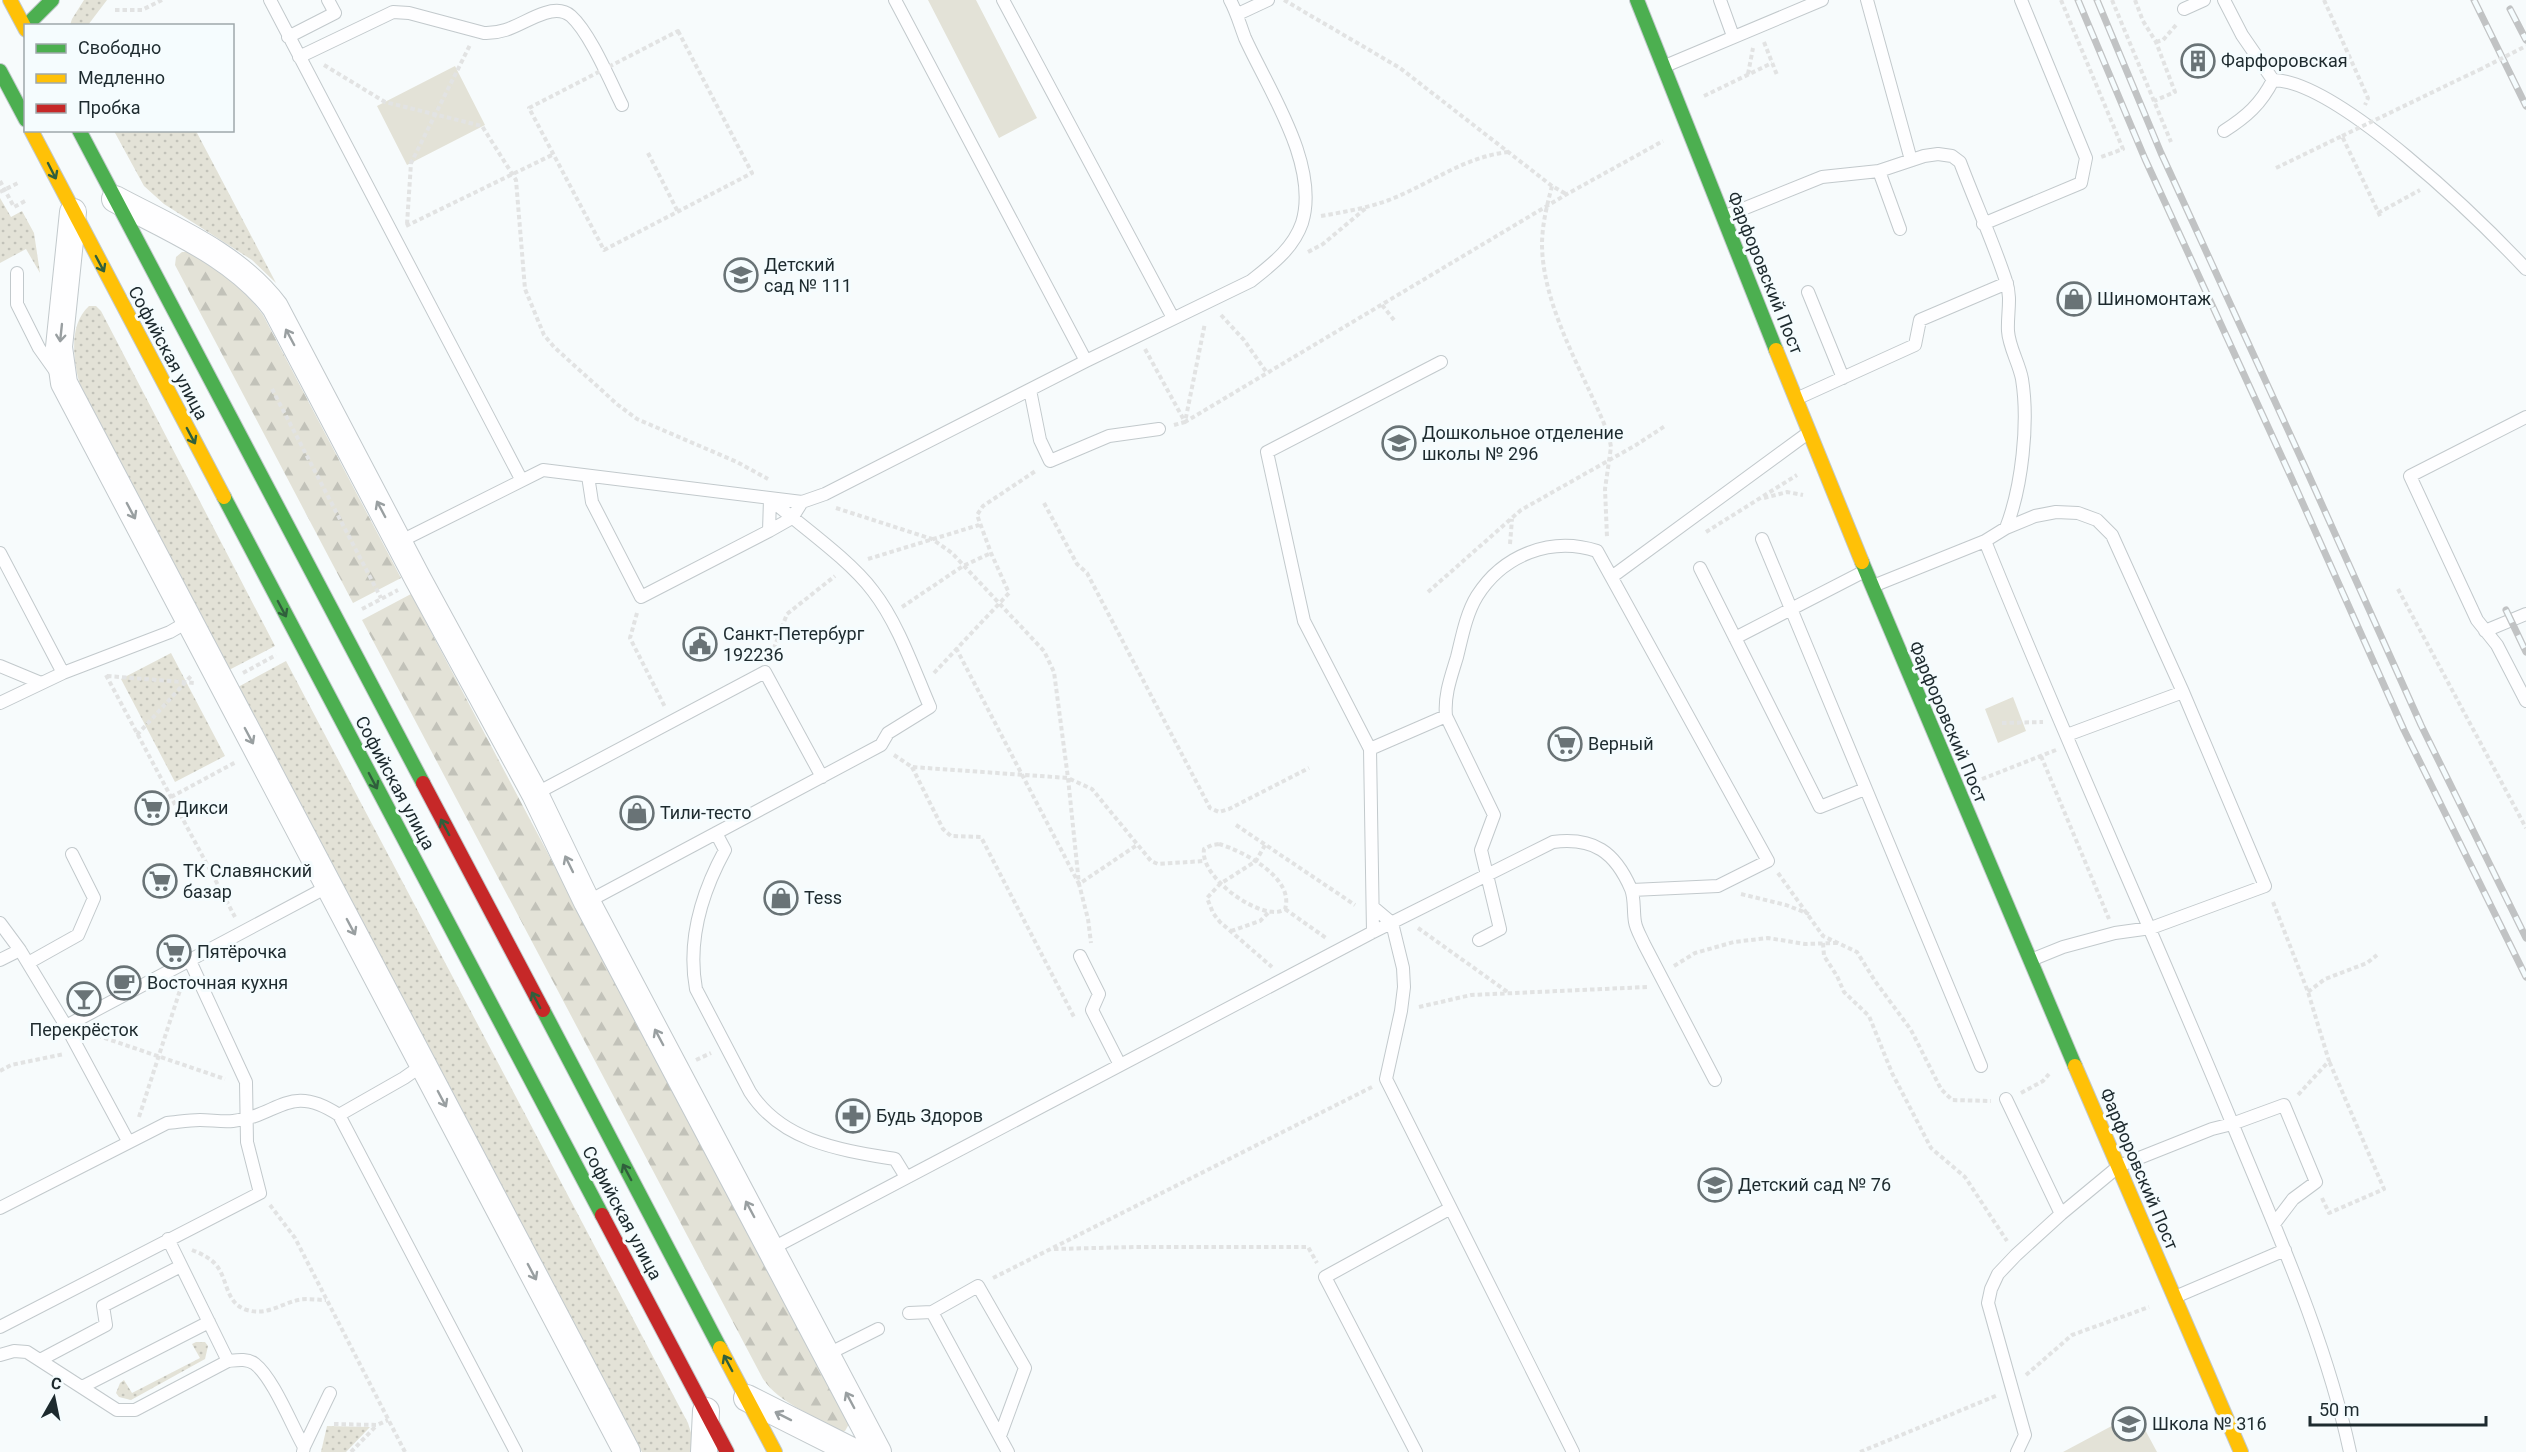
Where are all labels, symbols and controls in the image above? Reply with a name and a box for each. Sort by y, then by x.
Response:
legend [24,24,234,132]
text: Свободно [78,37,161,58]
building icon: Фарфоровская [2180,43,2216,79]
place label: Фарфоровская [2221,50,2348,71]
text: Медленно [78,67,165,88]
text: Пробка [78,97,141,118]
one-way arrow [47,162,58,180]
street label: Фарфоровский Пост [1723,189,1808,357]
one-way arrow [95,254,106,272]
place label: Детский сад № 111 [764,254,852,296]
school or university icon: Детский сад № 111 [723,257,759,293]
shop icon: Шиномонтаж [2056,281,2092,317]
street label: Софийская улица [124,282,213,423]
place label: Шиномонтаж [2097,288,2211,309]
one-way arrow [55,322,66,342]
one-way arrow [284,328,295,346]
place label: Дошкольное отделение школы № 296 [1422,422,1624,464]
school or university icon: Дошкольное отделение школы № 296 [1381,425,1417,461]
one-way arrow [186,427,197,445]
one-way arrow [375,501,387,518]
one-way arrow [125,502,137,519]
one-way arrow [276,600,288,617]
place label: Санкт-Петербург 192236 [723,623,865,665]
public building icon: Санкт-Петербург 192236 [682,626,718,662]
street label: Фарфоровский Пост [1905,638,1992,806]
street label: Софийская улица [351,712,440,853]
one-way arrow [244,726,255,744]
supermarket icon: Верный [1547,726,1583,762]
place label: Верный [1588,733,1654,754]
one-way arrow [368,772,379,790]
supermarket icon: Дикси [134,790,170,826]
shop icon: Тили-тесто [619,795,655,831]
place label: Дикси [175,797,228,818]
place label: Тили-тесто [660,802,751,823]
one-way arrow [439,819,450,837]
one-way arrow [562,855,574,873]
place label: ТК Славянский базар [183,860,312,902]
supermarket icon: ТК Славянский базар [142,863,178,899]
shop icon: Tess [763,880,799,916]
place label: Tess [804,887,842,908]
one-way arrow [345,917,357,935]
supermarket icon: Пятёрочка [156,934,192,970]
place label: Пятёрочка [197,941,287,962]
cafe icon: Восточная кухня [106,965,142,1001]
place label: Восточная кухня [147,972,288,993]
bar icon: Перекрёсток [66,981,102,1017]
one-way arrow [530,992,542,1009]
place label: Перекрёсток [29,1019,139,1040]
one-way arrow [653,1028,664,1046]
street label: Фарфоровский Пост [2096,1085,2183,1253]
one-way arrow [437,1089,448,1107]
pharmacy icon: Будь Здоров [835,1098,871,1134]
place label: Будь Здоров [876,1105,983,1126]
street label: Софийская улица [578,1142,667,1283]
one-way arrow [621,1164,633,1181]
school or university icon: Детский сад № 76 [1697,1167,1733,1203]
place label: Детский сад № 76 [1738,1174,1891,1195]
one-way arrow [744,1201,756,1218]
one-way arrow [527,1262,539,1280]
one-way arrow [722,1355,734,1372]
north arrow [24,1368,84,1428]
text: С [50,1373,63,1394]
scale bar [2310,1389,2486,1427]
one-way arrow [844,1392,855,1410]
text: 50 m [2319,1399,2359,1420]
school or university icon: Школа № 316 [2111,1406,2147,1442]
one-way arrow [774,1410,792,1421]
place label: Школа № 316 [2152,1413,2267,1434]

